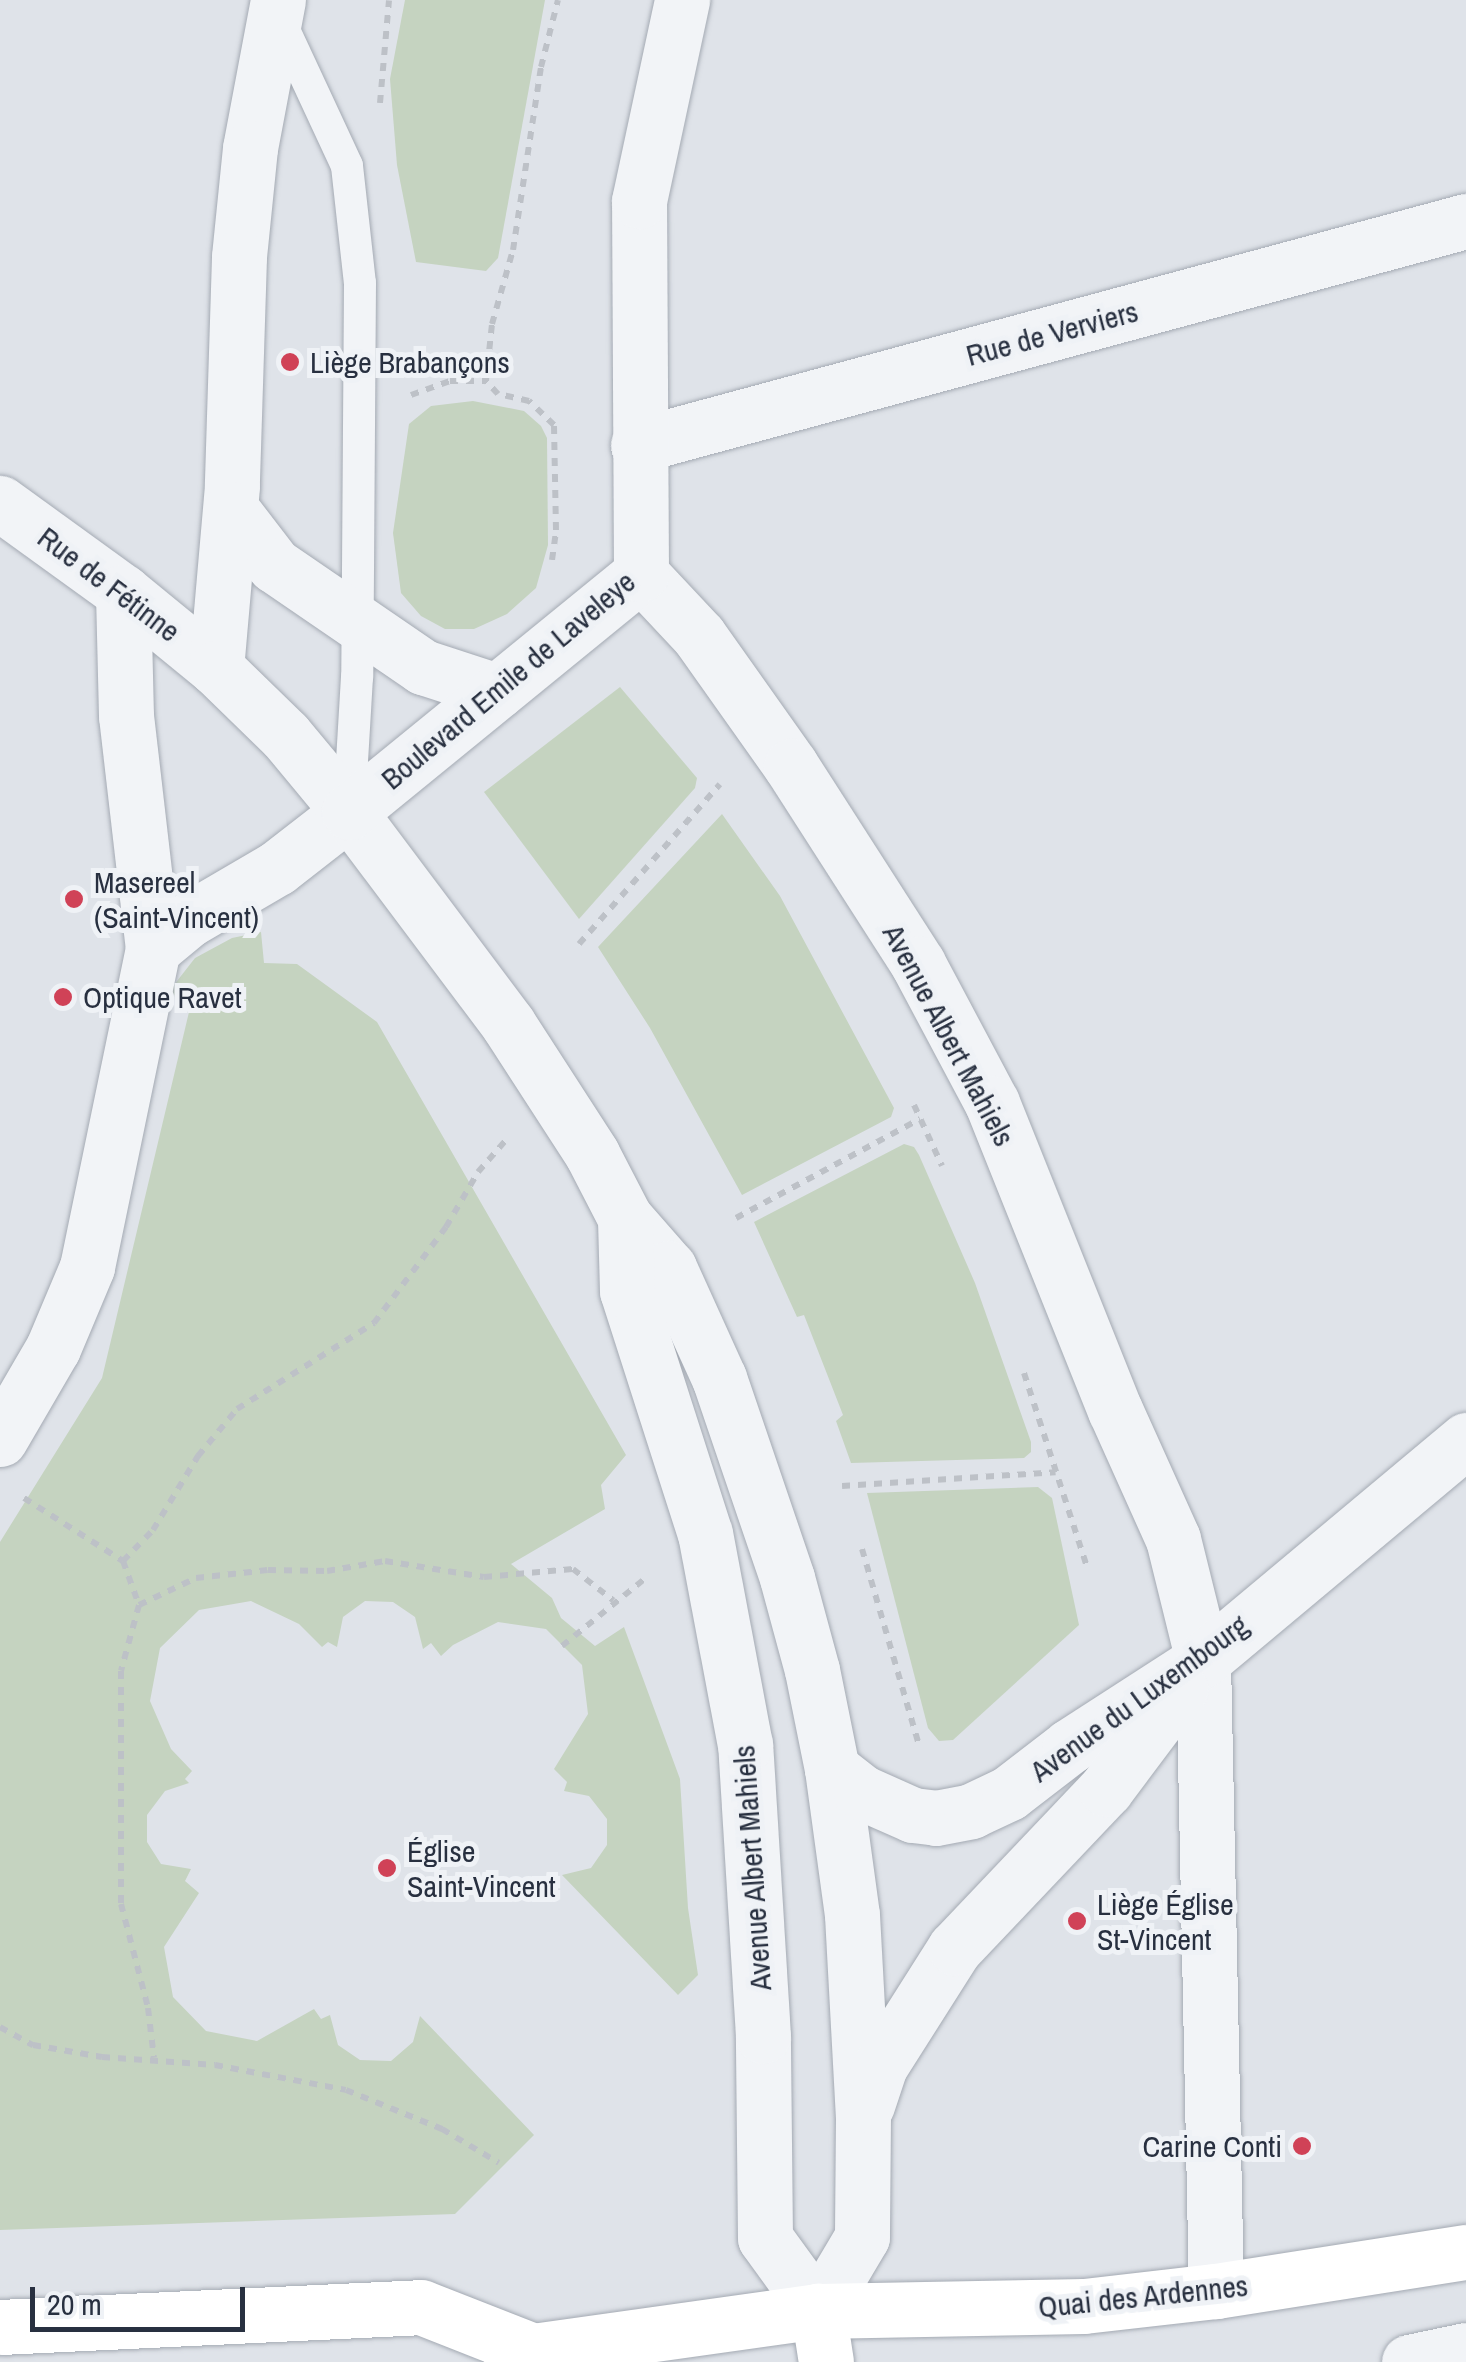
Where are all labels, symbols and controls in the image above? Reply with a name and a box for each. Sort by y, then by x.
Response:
street label: Rue de Verviers [962,293,1142,373]
place label: Liège Brabançons [310,344,510,380]
marker: Liège Brabançons [279,351,301,373]
street label: Rue de Fétinne [31,519,187,649]
street label: Boulevard Emile de Laveleye [374,563,642,797]
place label: Masereel (Saint-Vincent) [94,864,259,934]
marker: Masereel (Saint-Vincent) [63,888,85,910]
street label: Avenue Albert Mahiels [875,917,1023,1153]
place label: Optique Ravet [83,979,242,1015]
marker: Optique Ravet [52,986,74,1008]
street label: Avenue du Luxembourg [1023,1607,1255,1789]
street label: Avenue Albert Mahiels [725,1744,779,1992]
place label: Église Saint-Vincent [407,1833,556,1904]
marker: Église Saint-Vincent [376,1857,398,1879]
place label: Liège Église St-Vincent [1097,1886,1234,1956]
marker: Liège Église St-Vincent [1066,1910,1088,1932]
place label: Carine Conti [1143,2128,1282,2164]
marker: Carine Conti [1291,2135,1313,2157]
scale bar [35,2267,250,2329]
street label: Quai des Ardennes [1036,2267,1250,2325]
text: 20 m [47,2284,102,2324]

